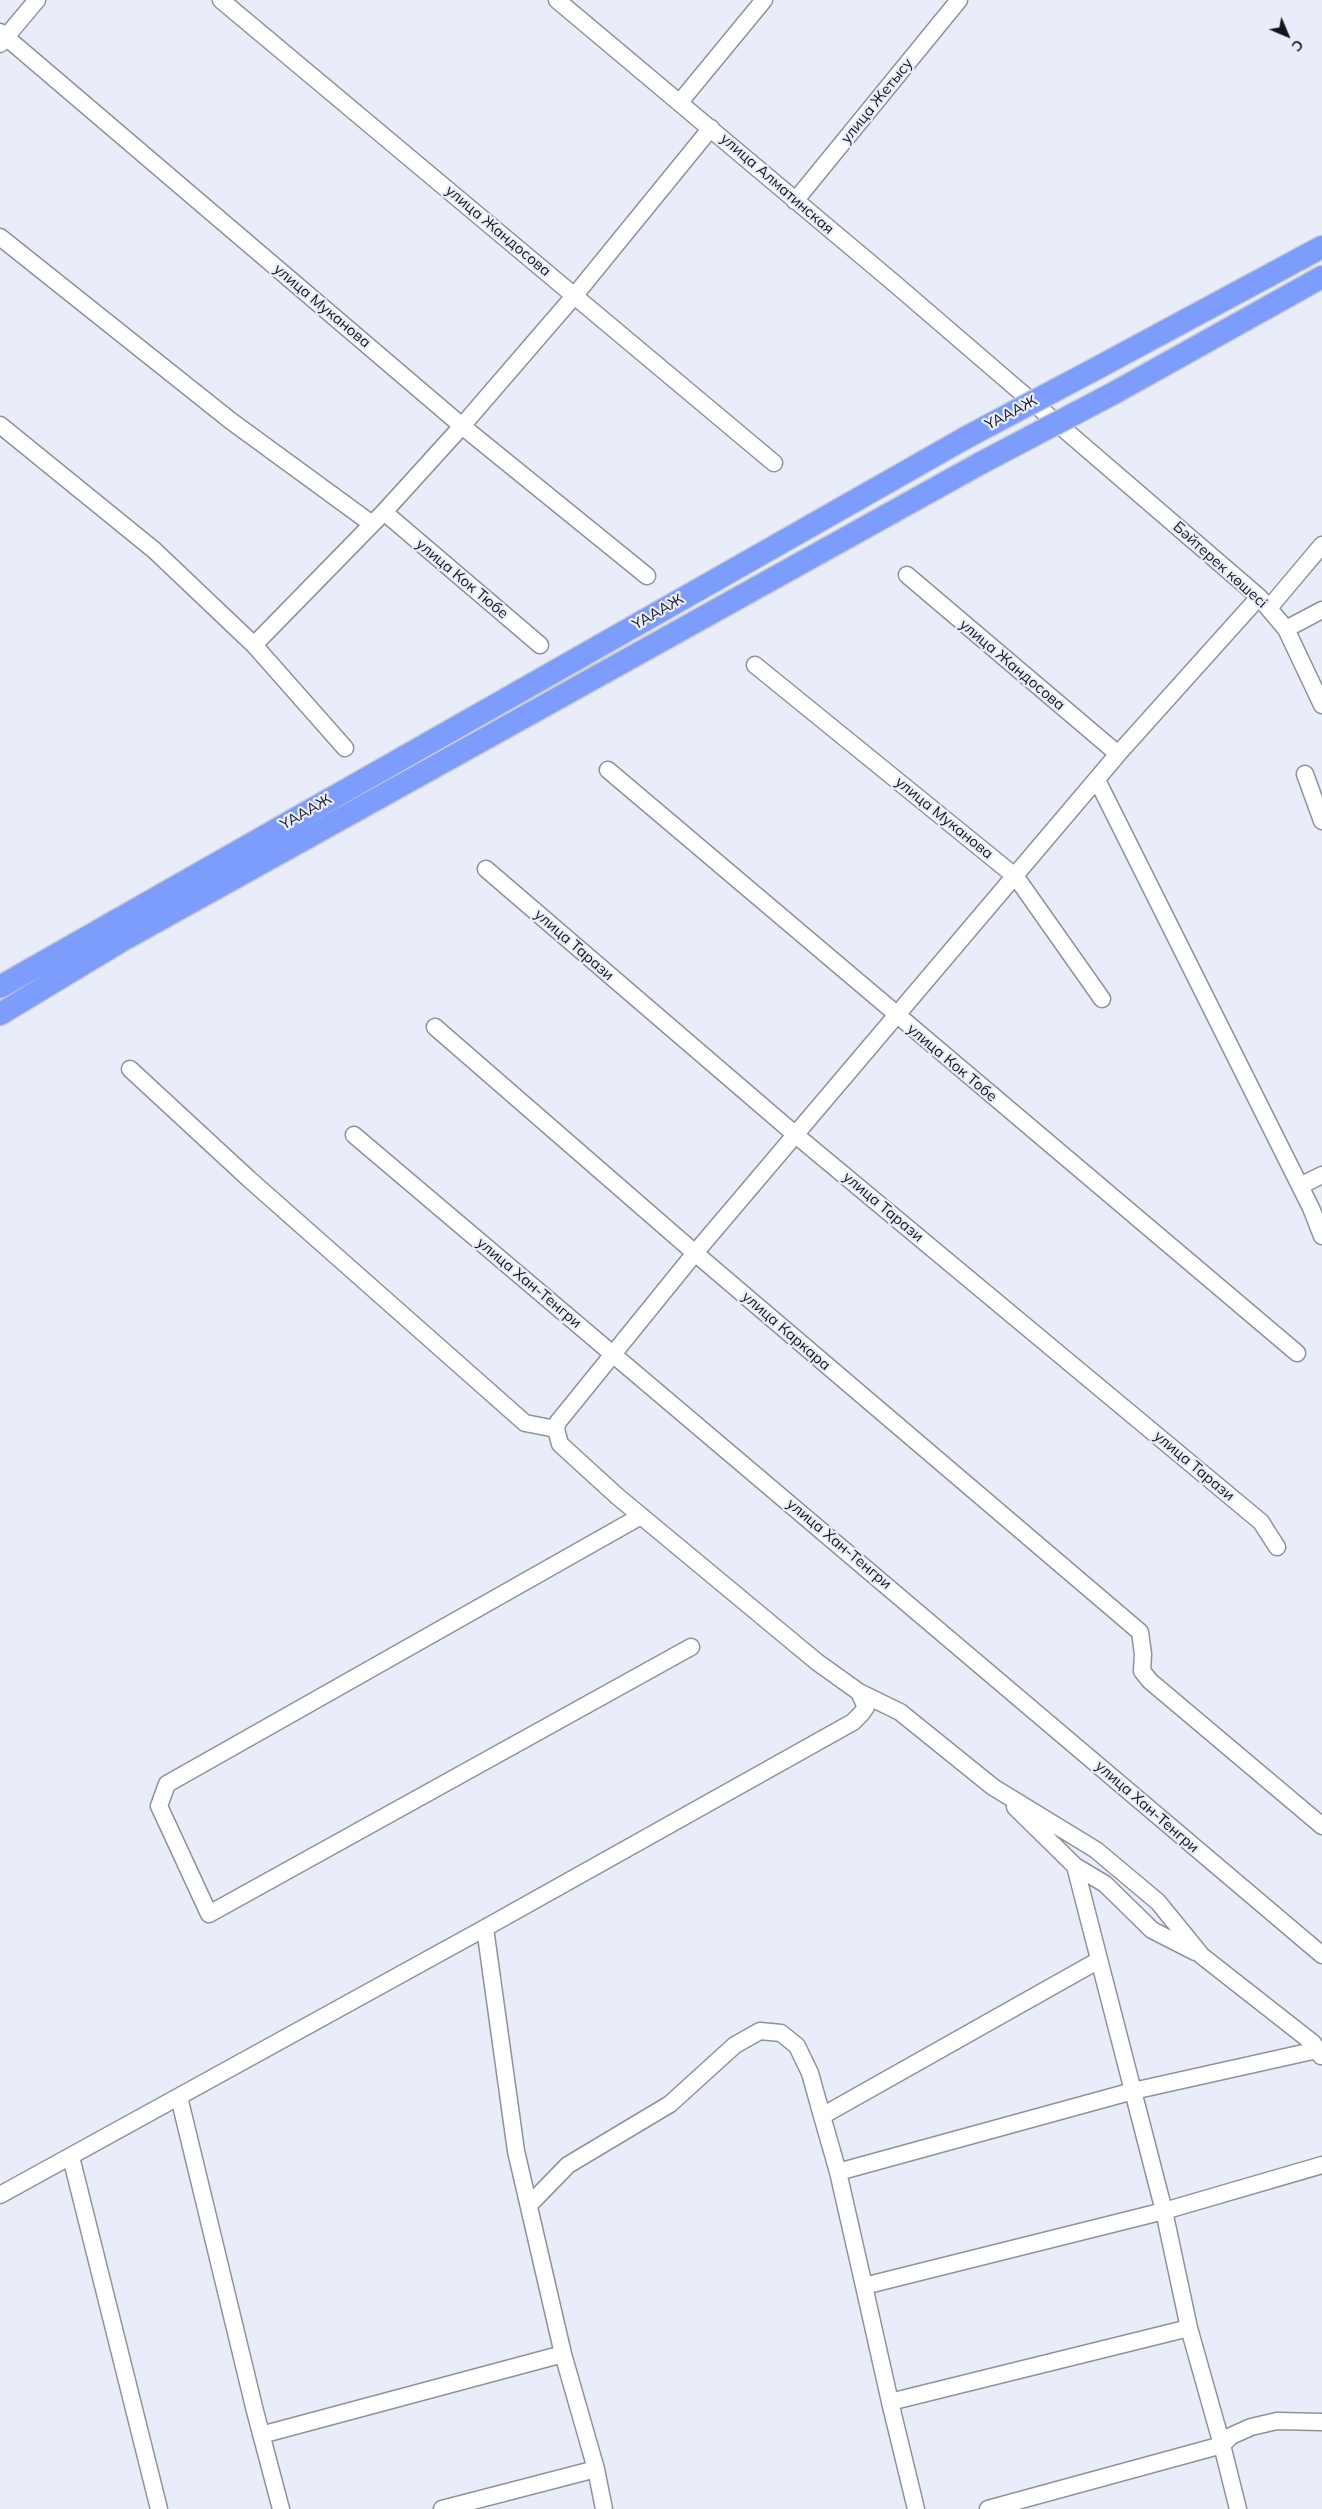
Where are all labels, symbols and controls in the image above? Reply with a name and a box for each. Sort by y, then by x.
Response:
north arrow [1262,10,1312,60]
text: С [1288,36,1307,55]
street label: улица Жетысу [837,55,917,147]
street label: улица Алматинская [717,130,837,238]
street label: улица Жандосова [442,182,554,280]
street label: улица Муканова [270,260,374,352]
street label: ҮАААЖ [982,392,1040,434]
street label: Бәйтерек көшесі [1169,518,1271,612]
street label: улица Кок Тюбе [412,535,512,623]
street label: ҮАААЖ [629,590,687,634]
street label: улица Жандосова [956,616,1068,714]
street label: улица Муканова [891,773,997,863]
street label: ҮАААЖ [277,790,335,834]
street label: улица Тарази [531,906,617,984]
street label: улица Кок Тобе [903,1020,1001,1106]
street label: улица Тарази [839,1168,927,1246]
street label: улица Хан-Тенгри [473,1234,585,1332]
street label: улица Каркара [738,1288,834,1374]
street label: улица Тарази [1150,1427,1238,1505]
street label: улица Хан-Тенгри [783,1495,895,1593]
street label: улица Хан-Тенгри [1092,1757,1202,1857]

